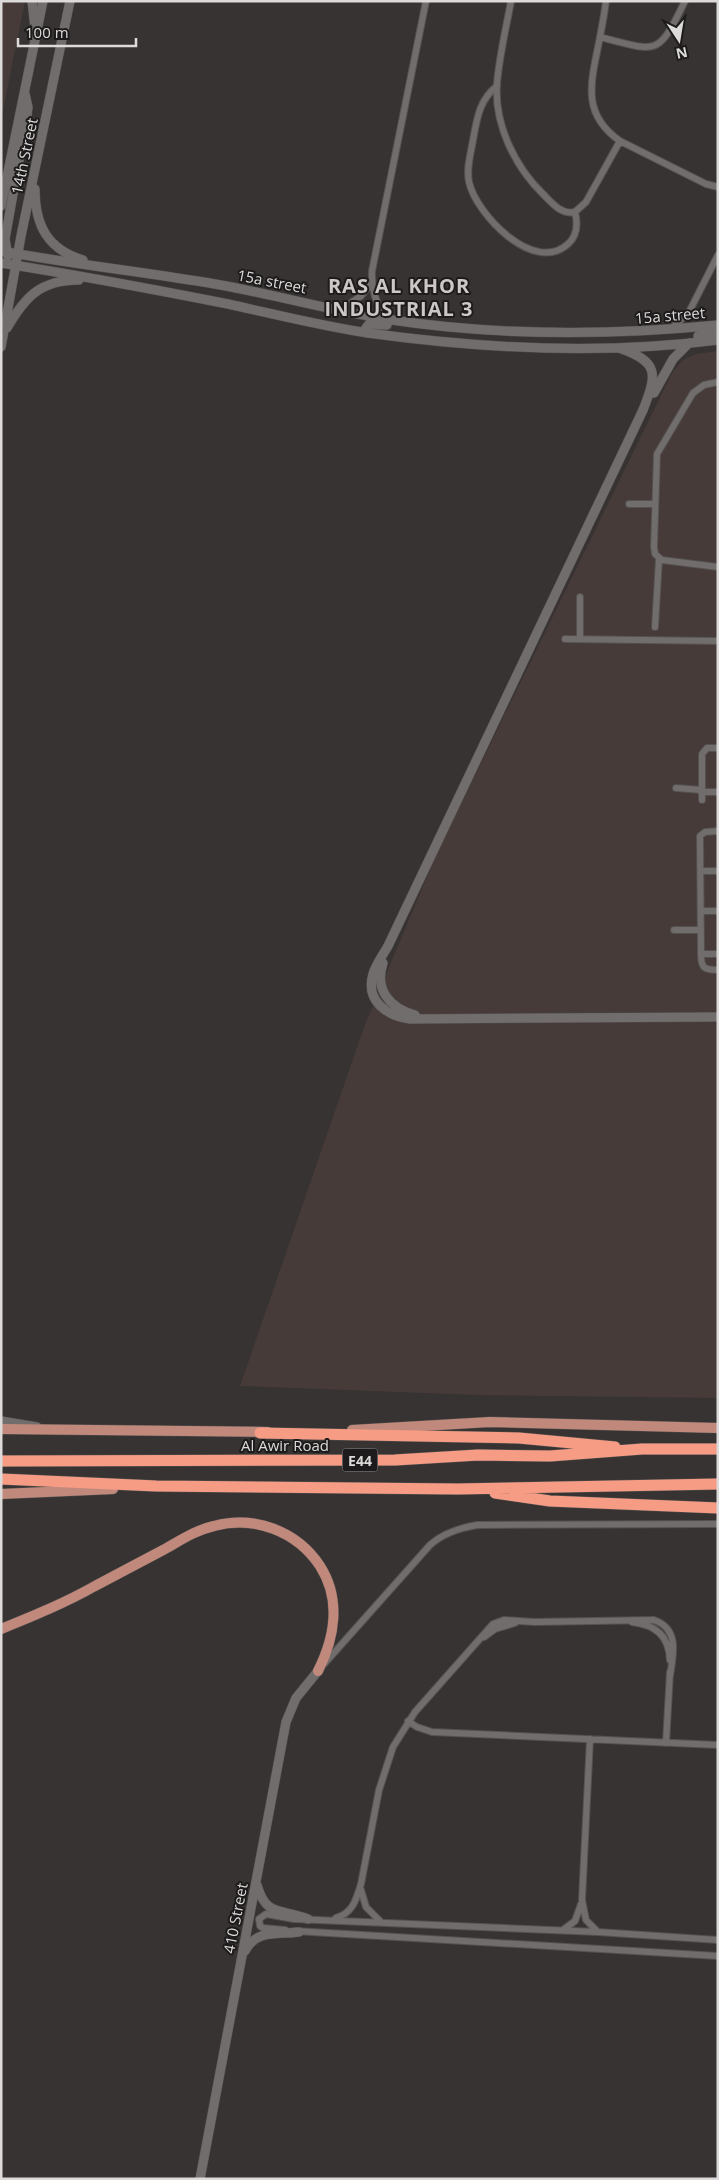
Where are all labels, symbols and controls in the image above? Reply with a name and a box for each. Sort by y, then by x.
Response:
scale bar [18,15,135,47]
north arrow [654,15,704,65]
text: 100 m [25,22,69,42]
text: N [674,43,689,64]
street label: 14th Street [6,116,42,196]
street label: 15a street [236,264,308,298]
district label: RAS AL KHOR INDUSTRIAL 3 [325,272,473,322]
street label: 15a street [634,302,706,328]
street label: Al Awir Road [241,1435,329,1455]
road number: E44 [342,1448,378,1472]
street label: 410 Street [218,1881,252,1955]

